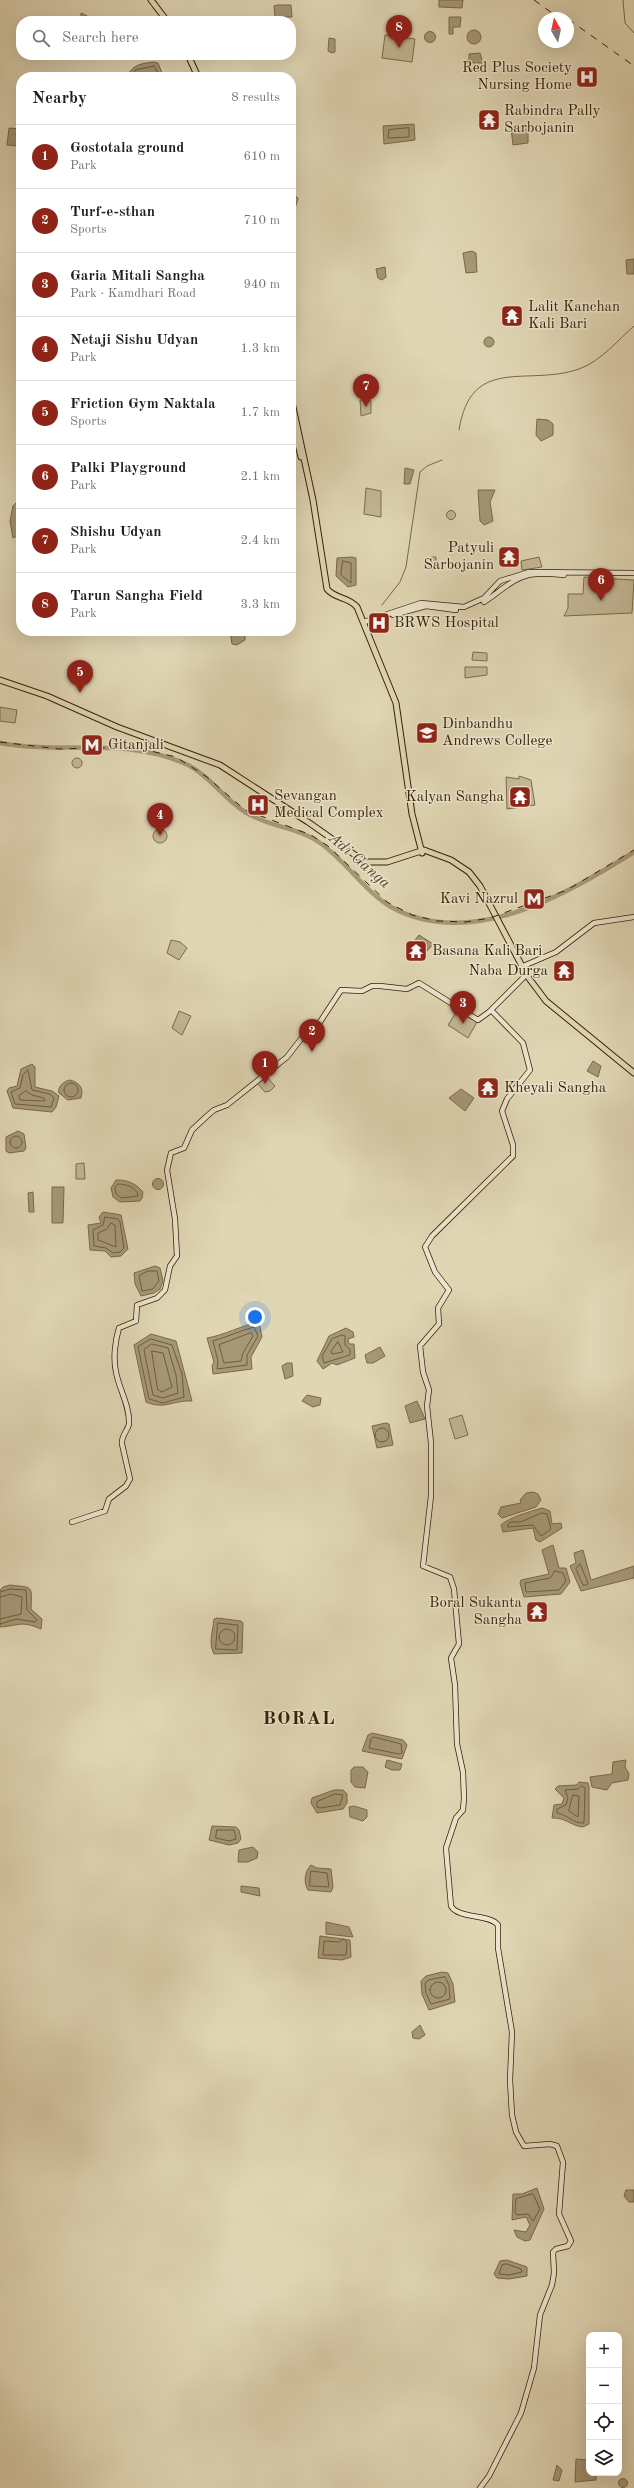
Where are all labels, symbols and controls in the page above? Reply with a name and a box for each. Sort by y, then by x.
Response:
north arrow [538,12,574,48]
pin: 8 [386,15,412,48]
search box [16,16,296,60]
icon: search [30,27,52,49]
text: Search here [62,31,139,46]
place label: Red Plus Society Nursing Home [462,61,572,93]
hospital icon: Red Plus Society Nursing Home [574,64,600,90]
text: Nearby [32,90,87,107]
text: 8 results [231,91,280,104]
place label: Rabindra Pally Sarbojanin [504,104,601,136]
temple icon: Rabindra Pally Sarbojanin [476,107,502,133]
text: Gostotala ground [70,141,184,156]
text: 1 [41,150,49,163]
text: 610 m [243,150,280,163]
text: Park [70,159,97,172]
text: Turf-e-sthan [70,205,155,220]
text: 2 [41,214,49,227]
text: 710 m [243,214,280,227]
text: Sports [70,223,107,236]
text: Garia Mitali Sangha [70,269,205,284]
text: 3 [41,278,49,291]
text: 940 m [243,278,280,291]
text: Park · Kamdhari Road [70,287,196,300]
place label: Lalit Kanchan Kali Bari [528,300,620,332]
temple icon: Lalit Kanchan Kali Bari [499,303,525,329]
text: Netaji Sishu Udyan [70,333,198,348]
text: 4 [41,342,49,355]
text: 1.3 km [241,342,280,355]
text: Park [70,351,97,364]
pin: 7 [353,374,379,407]
text: Friction Gym Naktala [70,397,216,412]
text: 5 [41,406,49,419]
text: 1.7 km [241,406,280,419]
text: Sports [70,415,107,428]
text: Palki Playground [70,461,186,476]
text: 6 [41,470,49,483]
text: 2.1 km [241,470,280,483]
text: Park [70,479,97,492]
text: Shishu Udyan [70,525,162,540]
text: 7 [41,534,49,547]
text: 2.4 km [241,534,280,547]
place label: Patyuli Sarbojanin [424,541,494,573]
text: Park [70,543,97,556]
temple icon: Patyuli Sarbojanin [496,544,522,570]
pin: 6 [588,568,614,601]
text: Tarun Sangha Field [70,589,203,604]
text: 8 [41,598,49,611]
text: 3.3 km [241,598,280,611]
text: Park [70,607,97,620]
hospital icon: BRWS Hospital [366,610,392,636]
place label: BRWS Hospital [394,616,499,631]
pin: 5 [67,660,93,693]
place label: Dinbandhu Andrews College [442,717,552,749]
school or university icon: Dinbandhu Andrews College [414,720,440,746]
metro station icon: Gitanjali [79,732,105,758]
place label: Gitanjali [108,738,164,753]
temple icon: Kalyan Sangha [507,784,533,810]
place label: Sevangan Medical Complex [274,789,384,821]
place label: Kalyan Sangha [406,790,505,805]
hospital icon: Sevangan Medical Complex [245,792,271,818]
pin: 4 [147,803,173,836]
water label: Adi Ganga [324,829,393,892]
metro station icon: Kavi Nazrul [521,886,547,912]
place label: Kavi Nazrul [440,892,518,907]
temple icon: Basana Kali Bari [403,938,429,964]
place label: Basana Kali Bari [432,944,542,959]
temple icon: Naba Durga [551,958,577,984]
place label: Naba Durga [468,964,549,979]
pin: 3 [450,991,476,1024]
pin: 2 [299,1019,325,1052]
pin: 1 [252,1051,278,1084]
temple icon: Kheyali Sangha [475,1075,501,1101]
place label: Kheyali Sangha [504,1081,607,1096]
your location [245,1307,265,1327]
place label: Boral Sukanta Sangha [429,1596,523,1628]
temple icon: Boral Sukanta Sangha [524,1599,550,1625]
district label: BORAL [263,1710,335,1729]
map controls [586,2332,622,2476]
button: + [586,2332,622,2368]
button: − [586,2368,622,2404]
button: locate [586,2404,622,2440]
button: layers [586,2440,622,2476]

